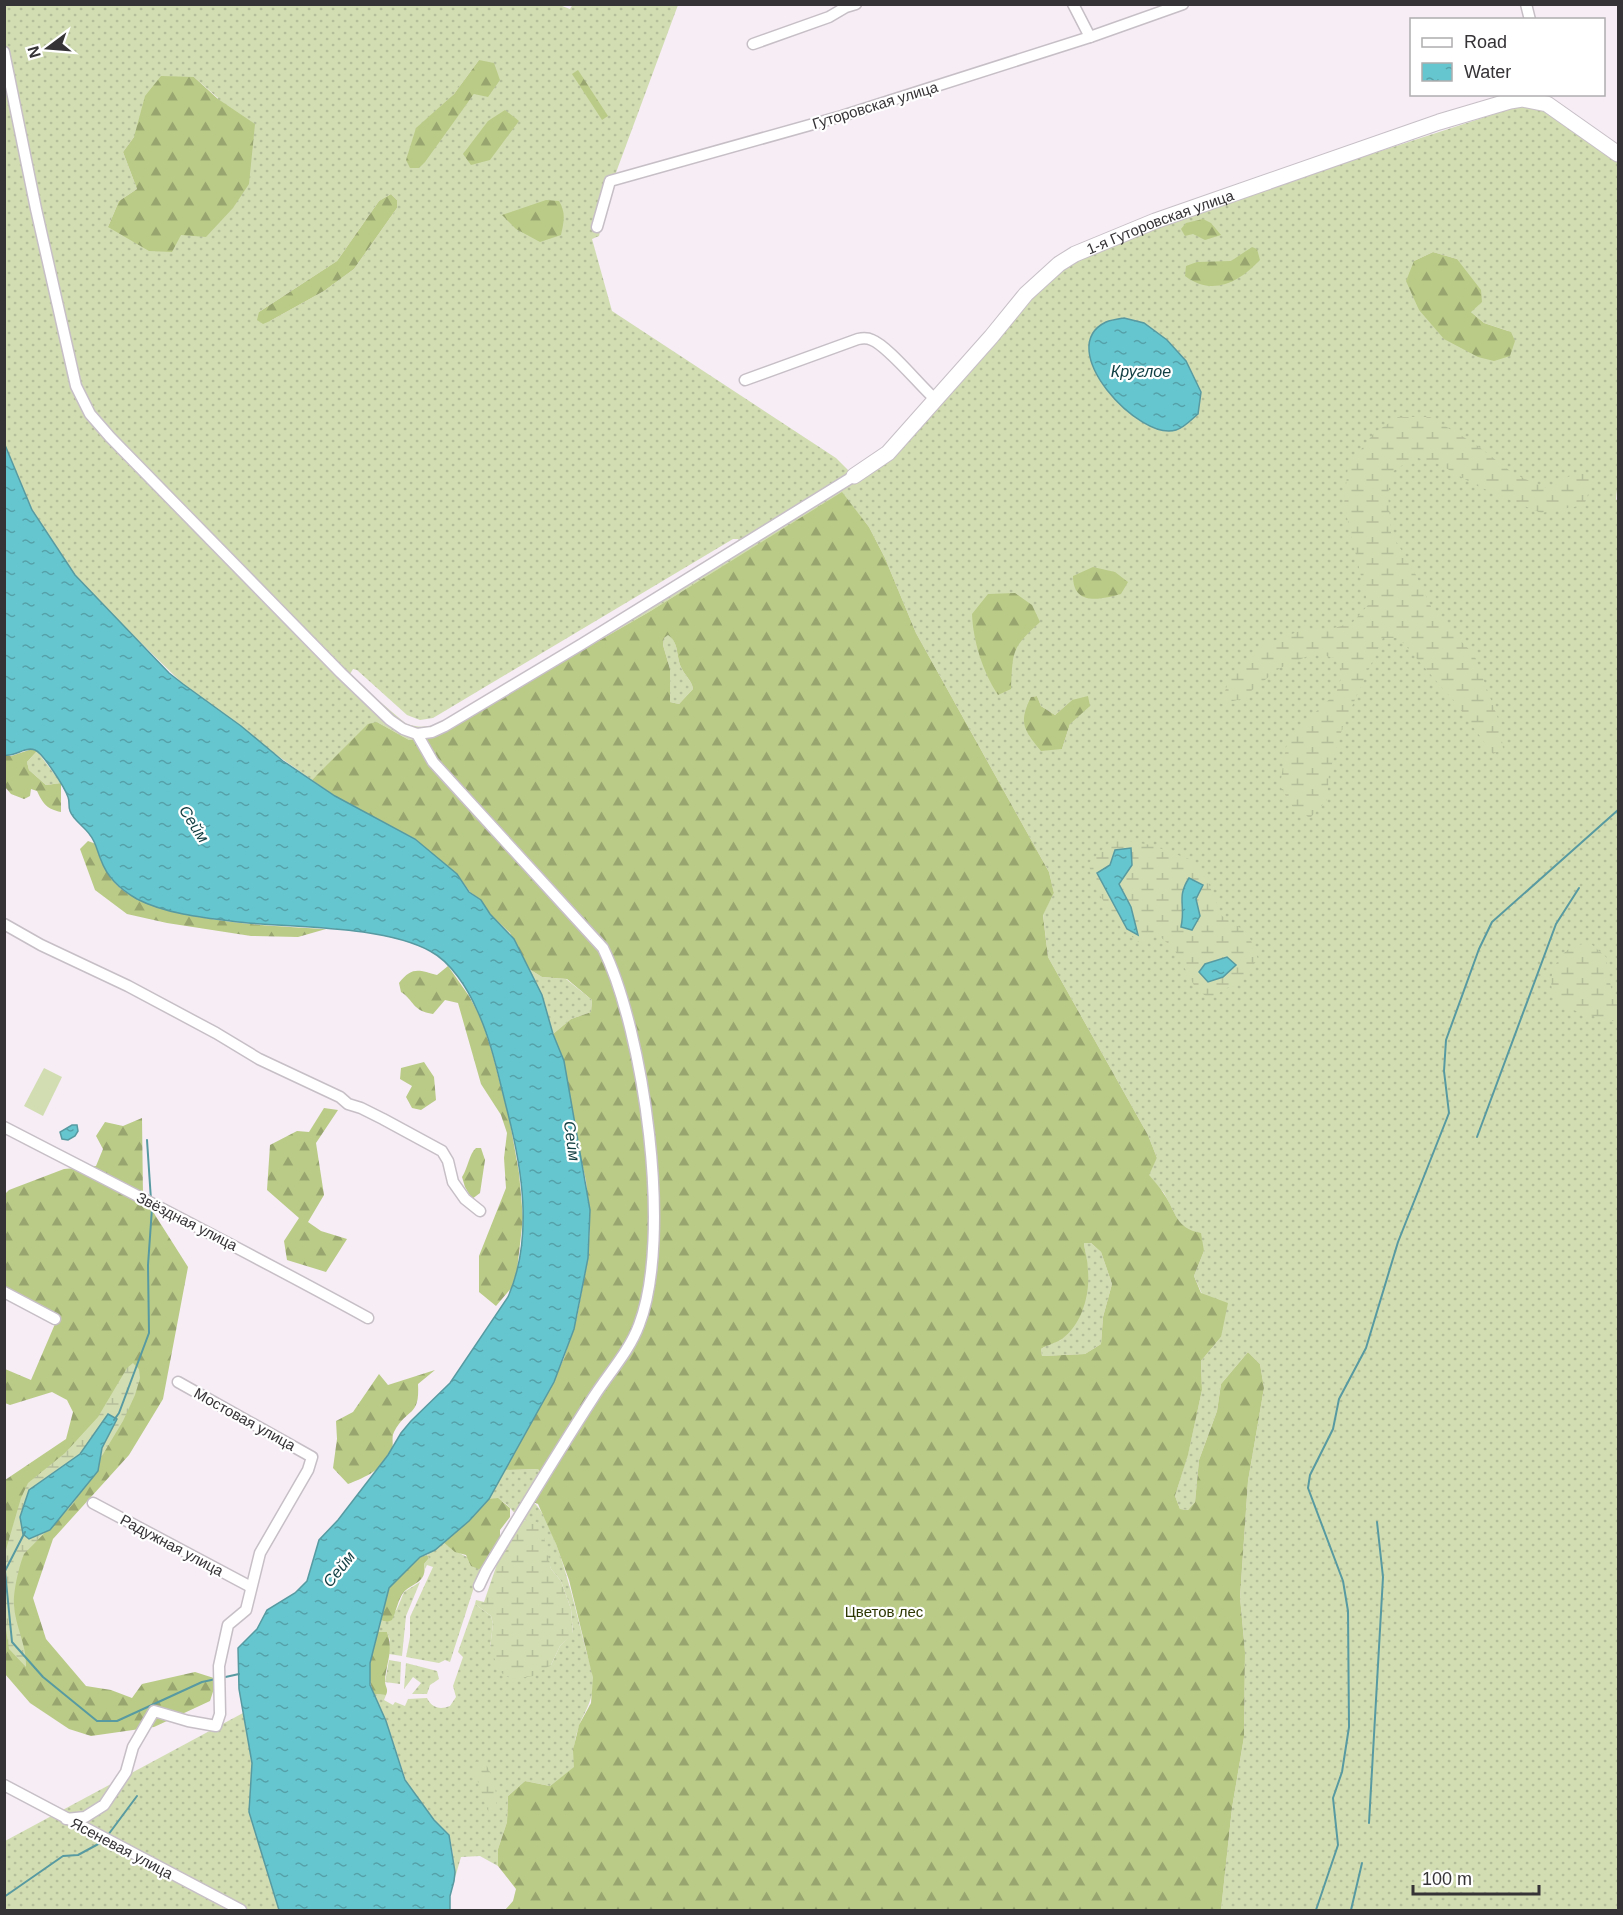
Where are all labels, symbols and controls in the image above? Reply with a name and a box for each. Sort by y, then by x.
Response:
north arrow [18,18,78,78]
legend [1410,18,1605,96]
text: Road [1464,32,1507,52]
text: N [24,44,44,60]
text: Water [1464,62,1511,82]
street label: Гуторовская улица [810,78,940,132]
street label: 1-я Гуторовская улица [1084,186,1236,257]
water label: Круглое [1111,363,1171,380]
water label: Сейм [176,802,212,846]
water label: Сейм [561,1120,583,1162]
street label: Звёздная улица [134,1188,241,1254]
street label: Мостовая улица [191,1384,299,1454]
street label: Радужная улица [117,1511,227,1580]
water label: Сейм [320,1548,358,1590]
park label: Цветов лес [845,1603,924,1620]
street label: Ясеневая улица [68,1814,176,1882]
scale bar [1413,1858,1539,1896]
text: 100 m [1422,1869,1472,1889]

